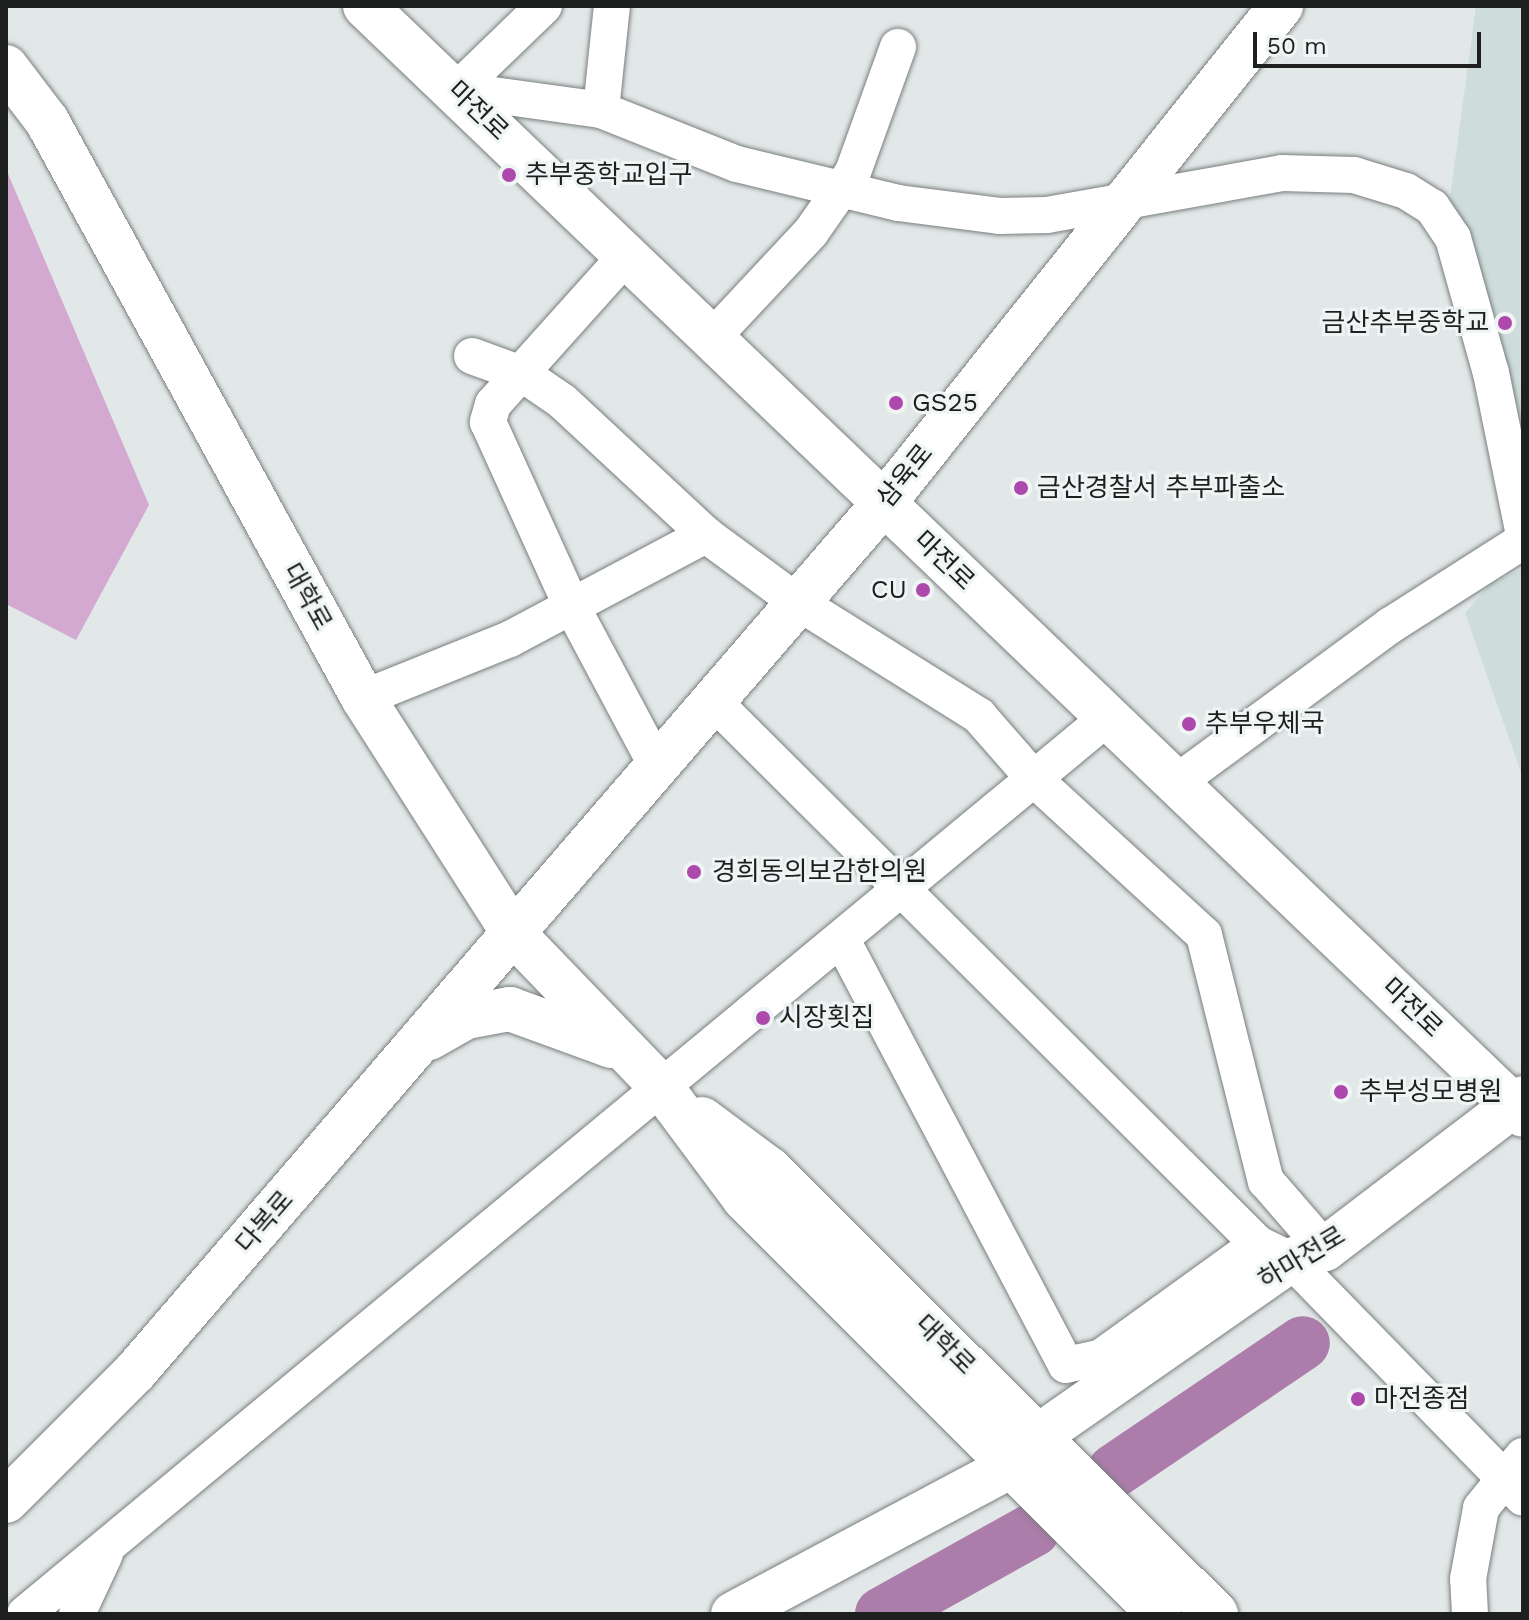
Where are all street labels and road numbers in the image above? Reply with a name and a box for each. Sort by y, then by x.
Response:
street label: 마전로 [441,75,515,147]
street label: 삼육로 [870,438,940,514]
street label: 마전로 [907,525,981,597]
street label: 대학로 [276,558,338,636]
street label: 마전로 [1375,972,1449,1044]
street label: 다복로 [230,1185,300,1259]
street label: 하마전로 [1253,1220,1351,1296]
street label: 대학로 [909,1309,981,1381]

